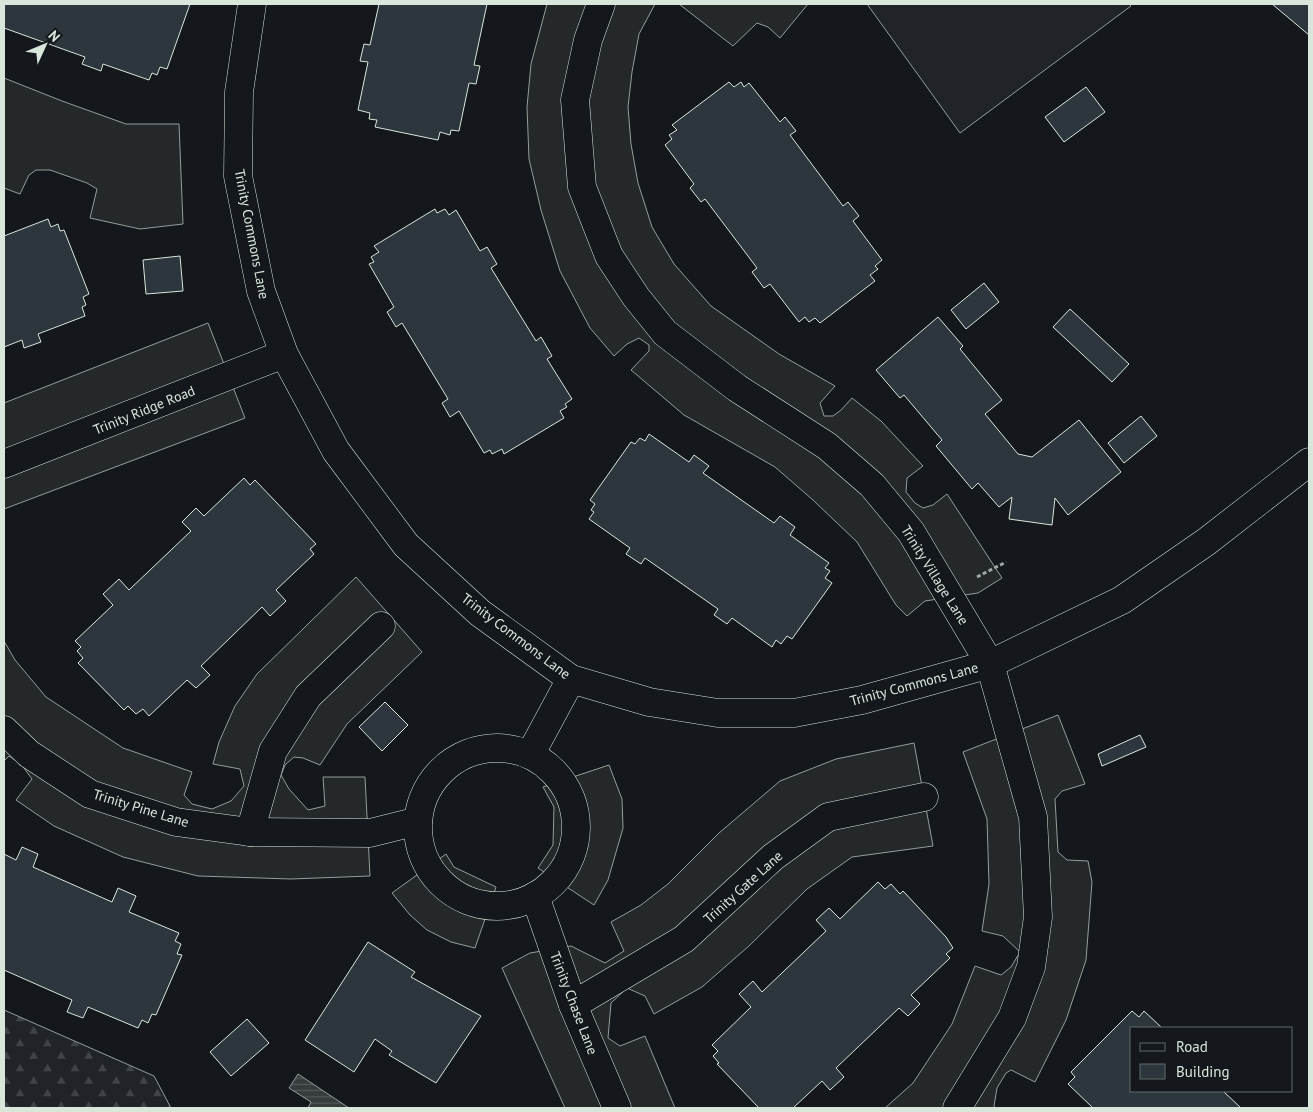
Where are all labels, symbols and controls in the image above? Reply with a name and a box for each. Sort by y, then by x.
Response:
north arrow [20,20,70,70]
text: N [45,26,64,46]
street label: Trinity Commons Lane [231,168,273,300]
street label: Trinity Ridge Road [90,381,198,439]
street label: Trinity Village Lane [897,522,973,628]
street label: Trinity Commons Lane [458,589,574,683]
street label: Trinity Commons Lane [848,658,980,710]
street label: Trinity Pine Lane [91,785,191,831]
street label: Trinity Gate Lane [700,847,786,927]
street label: Trinity Chase Lane [546,949,602,1057]
legend [1130,1027,1293,1092]
text: Road [1176,1037,1208,1056]
text: Building [1176,1062,1230,1081]

